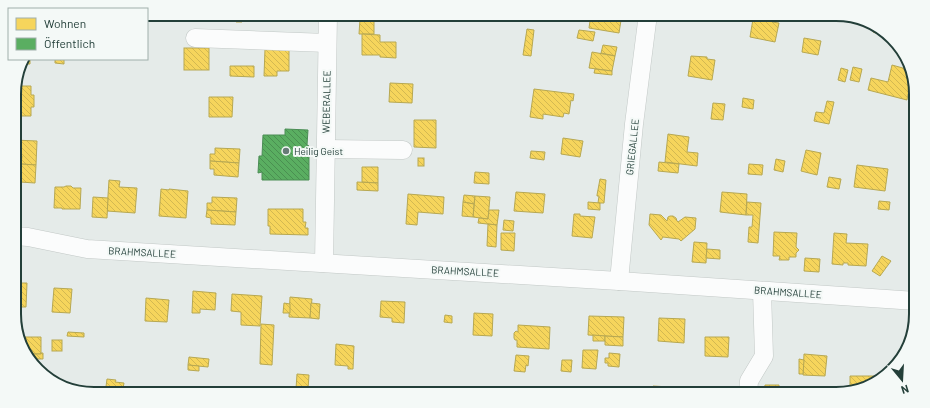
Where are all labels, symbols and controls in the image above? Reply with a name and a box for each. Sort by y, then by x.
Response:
legend [8,8,148,60]
text: Wohnen [44,16,86,30]
text: Öffentlich [44,36,95,50]
street label: WEBERALLEE [319,70,333,134]
street label: GRIEGALLEE [623,118,641,176]
place label: Heilig Geist [294,145,343,157]
marker: Heilig Geist [281,146,291,156]
street label: BRAHMSALLEE [108,244,176,260]
street label: BRAHMSALLEE [431,263,499,279]
street label: BRAHMSALLEE [754,284,822,300]
north arrow [882,360,922,400]
text: N [900,383,911,397]

